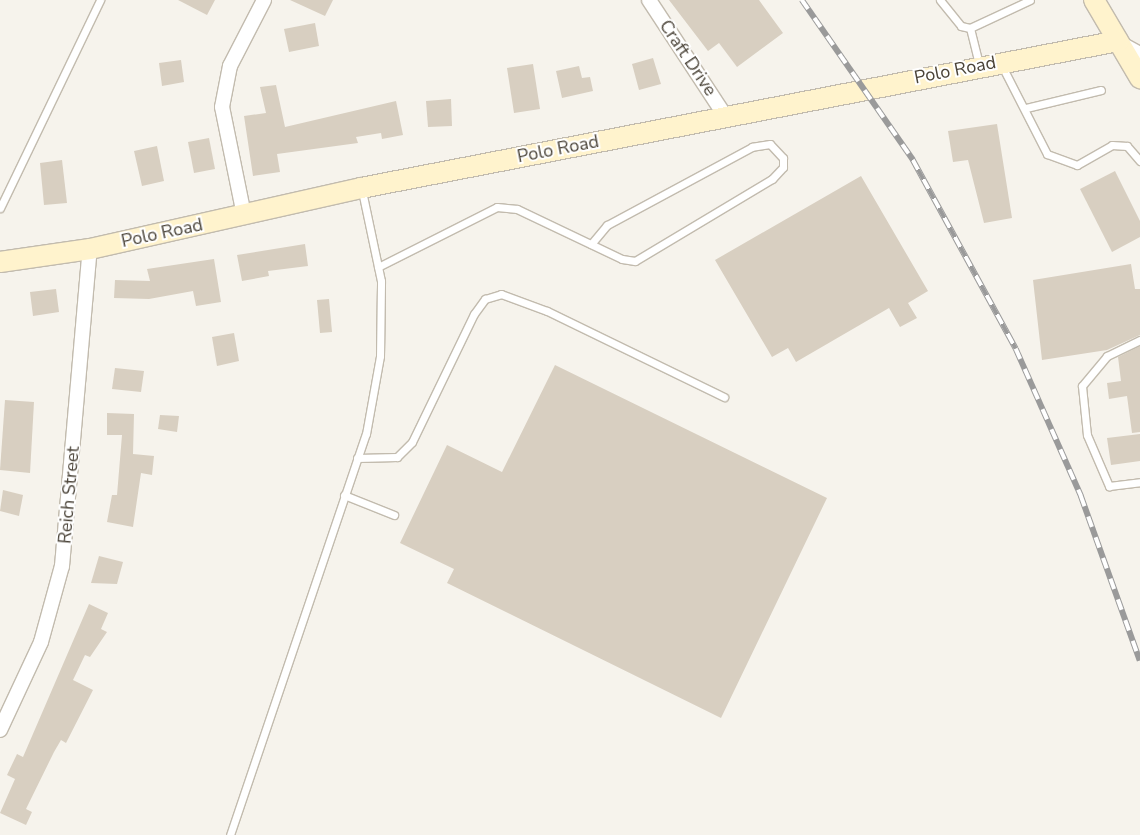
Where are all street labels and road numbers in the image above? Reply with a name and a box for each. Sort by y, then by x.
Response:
street label: Craft Drive [655,16,721,100]
street label: Polo Road [912,52,998,88]
street label: Polo Road [515,131,601,167]
street label: Polo Road [119,214,205,252]
street label: Reich Street [54,445,84,545]

